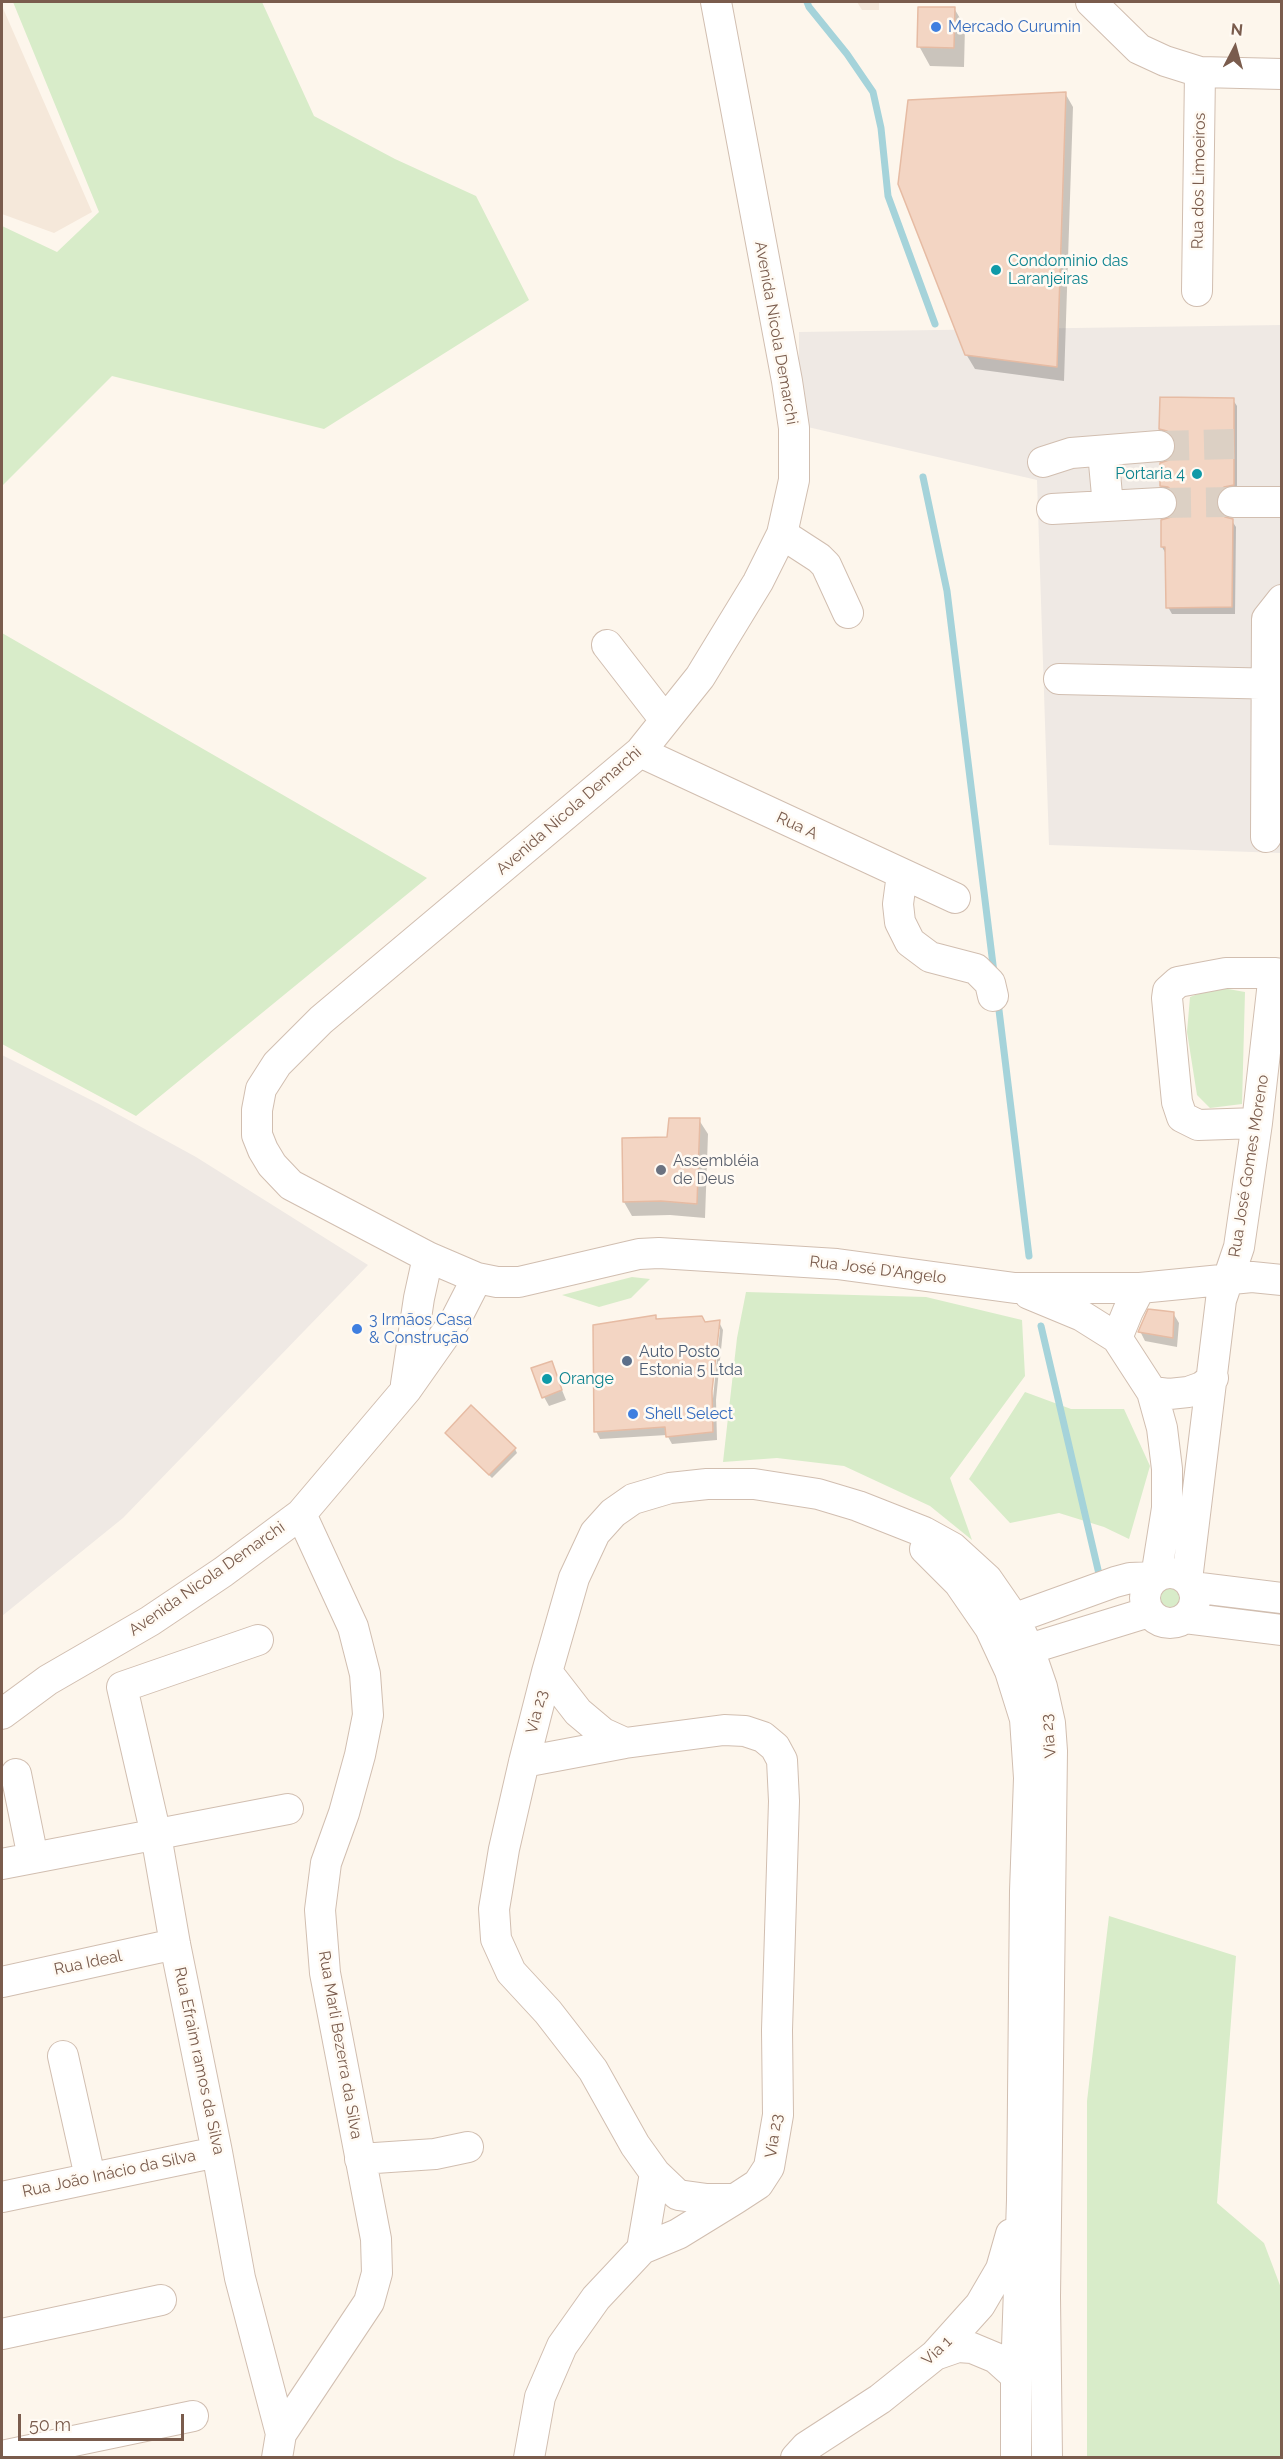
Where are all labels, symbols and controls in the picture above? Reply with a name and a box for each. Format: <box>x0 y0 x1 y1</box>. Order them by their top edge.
place label: Mercado Curumin <box>948 17 1081 37</box>
north arrow <box>1205 18 1265 78</box>
marker: Mercado Curumin <box>929 20 943 34</box>
text: N <box>1230 20 1244 40</box>
street label: Rua dos Limoeiros <box>1188 113 1210 249</box>
street label: Avenida Nicola Demarchi <box>750 240 802 426</box>
place label: Condominio das Laranjeiras <box>1008 251 1128 289</box>
marker: Condominio das Laranjeiras <box>989 263 1003 277</box>
place label: Portaria 4 <box>1115 464 1185 484</box>
marker: Portaria 4 <box>1190 467 1204 481</box>
street label: Avenida Nicola Demarchi <box>493 743 645 879</box>
street label: Rua A <box>773 808 821 844</box>
street label: Rua José Gomes Moreno <box>1225 1073 1273 1259</box>
place label: Assembléia de Deus <box>673 1151 759 1189</box>
marker: Assembléia de Deus <box>654 1163 668 1177</box>
street label: Rua José D'Angelo <box>808 1252 948 1288</box>
place label: 3 Irmãos Casa & Construção <box>369 1310 472 1348</box>
marker: 3 Irmãos Casa & Construção <box>350 1322 364 1336</box>
place label: Auto Posto Estonia 5 Ltda <box>639 1342 743 1380</box>
marker: Auto Posto Estonia 5 Ltda <box>620 1354 634 1368</box>
place label: Orange <box>559 1369 614 1389</box>
marker: Orange <box>540 1372 554 1386</box>
place label: Shell Select <box>645 1404 733 1424</box>
marker: Shell Select <box>626 1407 640 1421</box>
street label: Avenida Nicola Demarchi <box>125 1518 289 1640</box>
street label: Via 23 <box>522 1688 552 1736</box>
street label: Via 23 <box>1037 1713 1061 1759</box>
street label: Rua Ideal <box>52 1946 124 1980</box>
street label: Rua Marli Bezerra da Silva <box>314 1949 366 2141</box>
street label: Rua Efraim ramos da Silva <box>170 1965 228 2157</box>
street label: Via 23 <box>761 2113 787 2159</box>
street label: Rua João Inácio da Silva <box>20 2146 198 2202</box>
street label: Via 1 <box>918 2332 956 2370</box>
scale bar <box>21 2402 188 2440</box>
text: 50 m <box>29 2414 71 2435</box>

